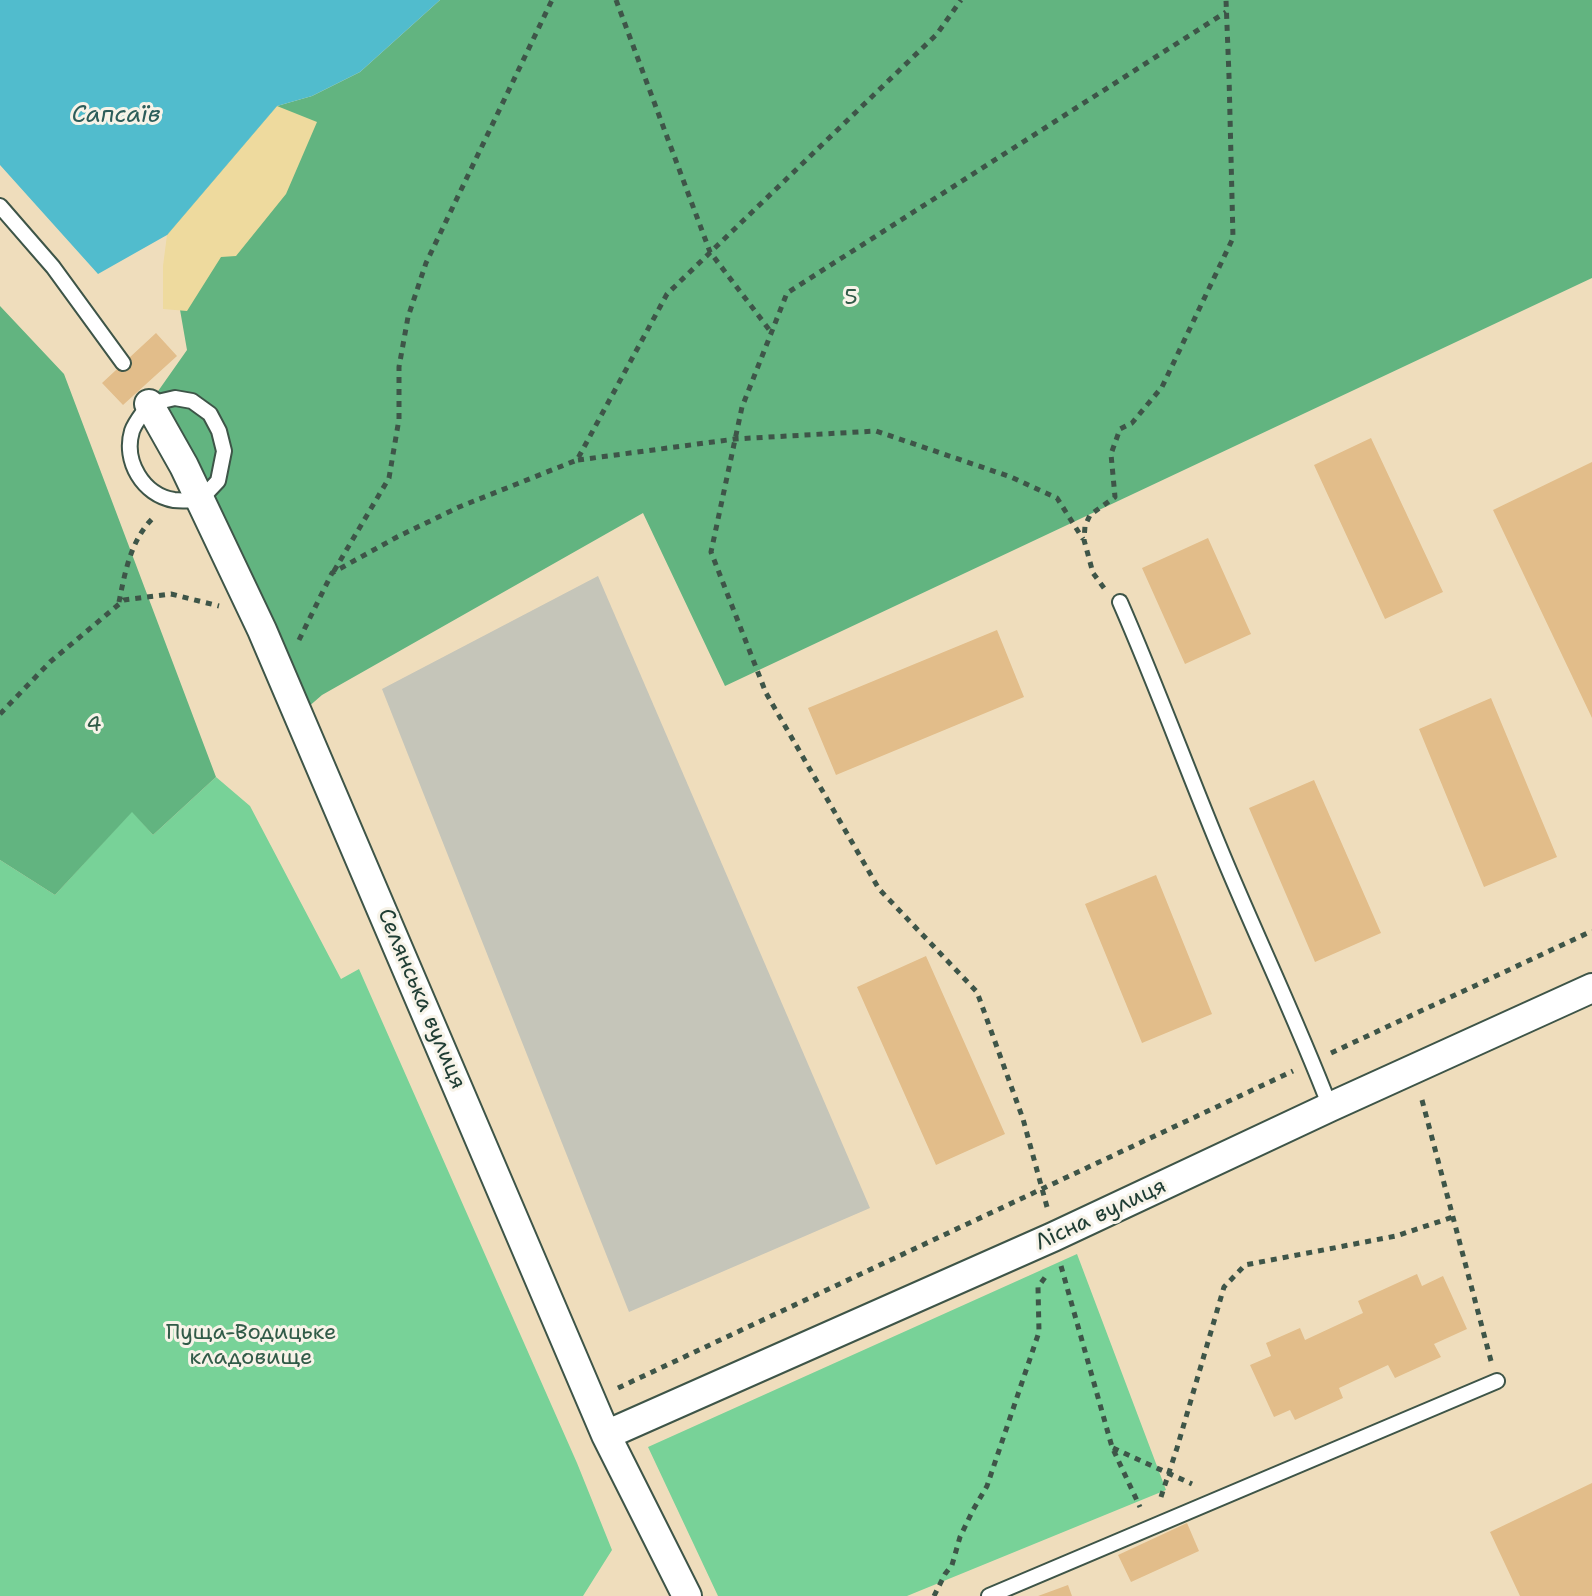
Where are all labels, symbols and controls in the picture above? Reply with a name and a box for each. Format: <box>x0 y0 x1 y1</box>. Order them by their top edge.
water label: Сапсаїв <box>71 102 161 130</box>
park label: 5 <box>844 285 858 311</box>
park label: 4 <box>86 712 102 738</box>
street label: Селянська вулиця <box>371 905 471 1093</box>
street label: Лісна вулиця <box>1031 1173 1171 1257</box>
park label: Пуща-Водицьке кладовище <box>166 1320 336 1372</box>

